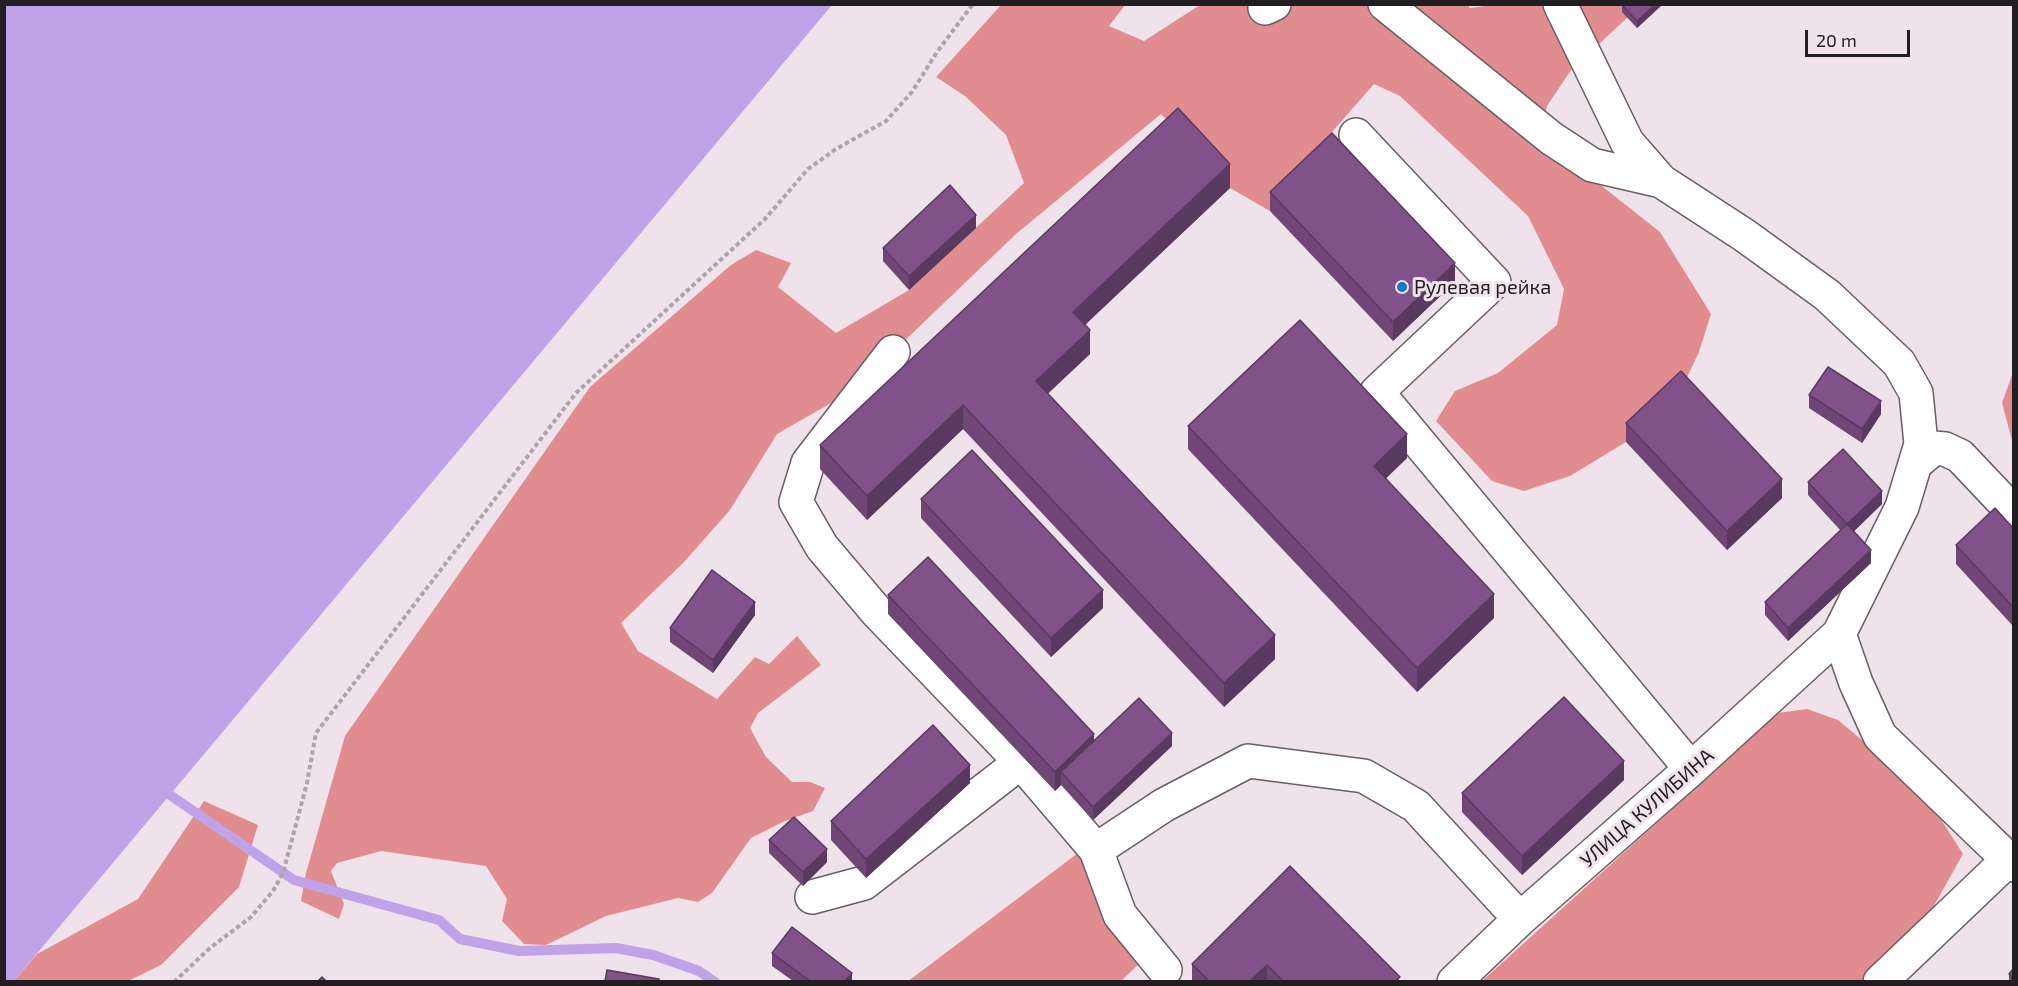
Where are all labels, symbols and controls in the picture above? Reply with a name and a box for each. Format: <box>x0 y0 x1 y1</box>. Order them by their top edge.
scale bar <box>1808 18 1913 56</box>
text: 20 m <box>1816 29 1857 51</box>
place label: Рулевая рейка <box>1414 275 1551 299</box>
marker: Рулевая рейка <box>1395 280 1409 294</box>
street label: УЛИЦА КУЛИБИНА <box>1575 744 1719 872</box>

